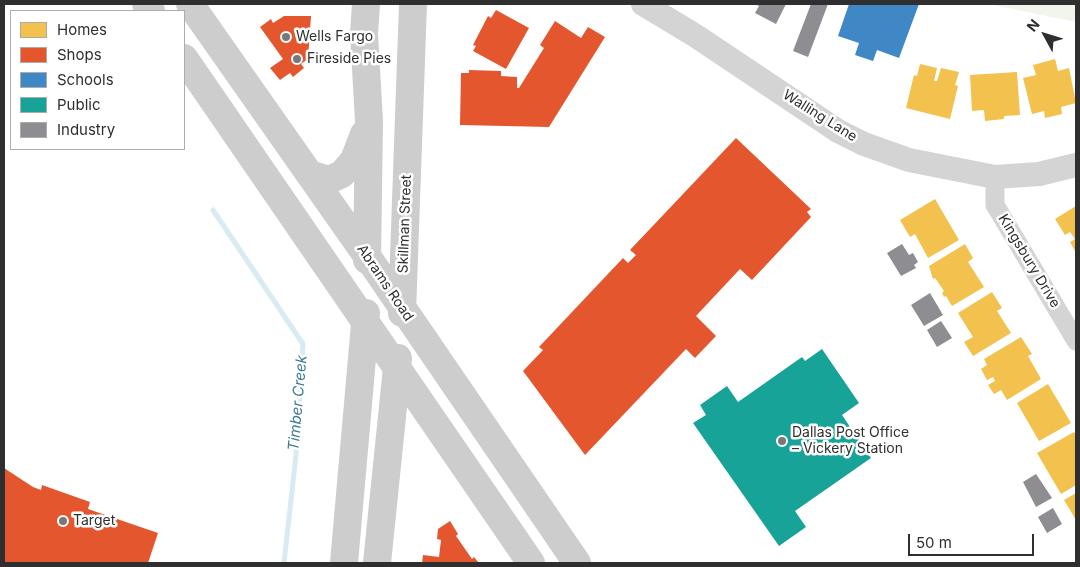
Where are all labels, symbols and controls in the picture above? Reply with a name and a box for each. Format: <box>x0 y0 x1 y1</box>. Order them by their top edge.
legend <box>10 10 185 150</box>
north arrow <box>1020 10 1070 60</box>
text: N <box>1023 16 1043 35</box>
text: Homes <box>57 20 107 39</box>
place label: Wells Fargo <box>296 29 373 45</box>
marker: Wells Fargo <box>280 31 292 43</box>
text: Shops <box>57 45 102 64</box>
place label: Fireside Pies <box>307 51 391 67</box>
marker: Fireside Pies <box>291 53 303 65</box>
text: Schools <box>57 70 114 89</box>
street label: Walling Lane <box>780 87 860 145</box>
text: Public <box>57 95 100 114</box>
text: Industry <box>57 120 115 139</box>
street label: Skillman Street <box>395 174 415 274</box>
street label: Kingsbury Drive <box>994 211 1064 311</box>
street label: Abrams Road <box>353 242 417 324</box>
water label: Timber Creek <box>285 354 311 452</box>
place label: Dallas Post Office – Vickery Station <box>792 425 909 458</box>
marker: Dallas Post Office – Vickery Station <box>776 435 788 447</box>
place label: Target <box>73 513 115 529</box>
marker: Target <box>57 515 69 527</box>
scale bar <box>910 524 1036 556</box>
text: 50 m <box>916 533 952 552</box>

